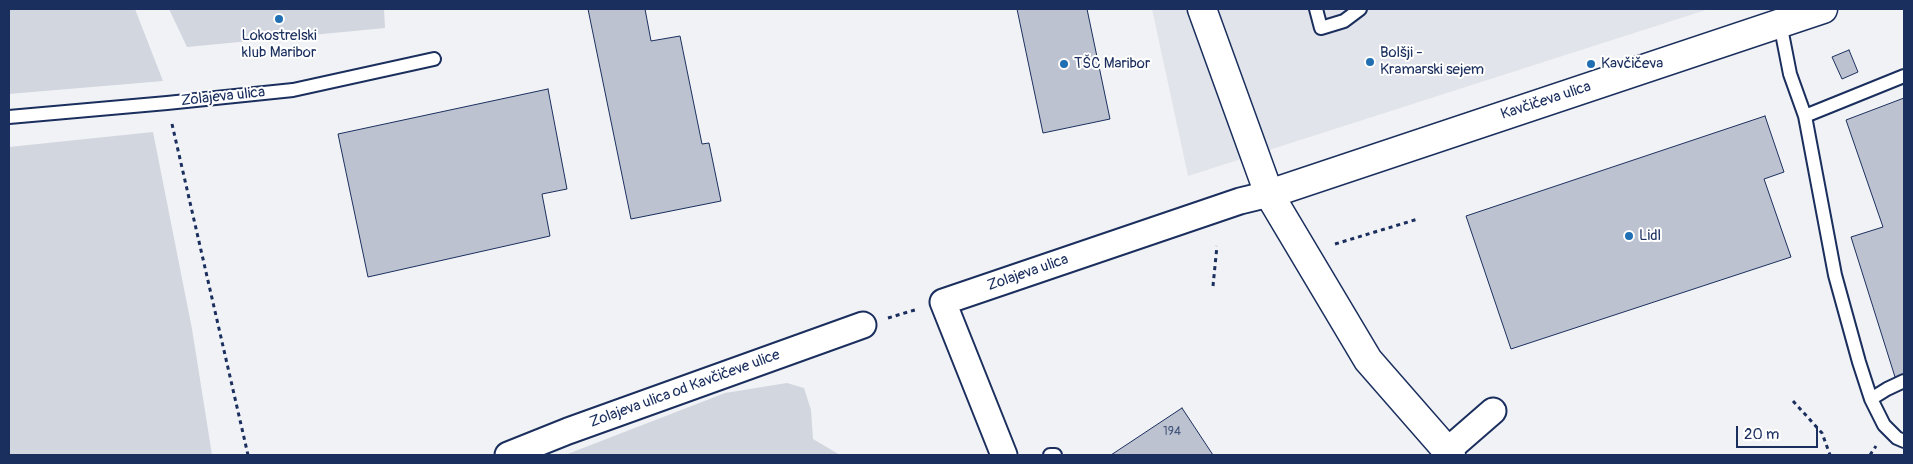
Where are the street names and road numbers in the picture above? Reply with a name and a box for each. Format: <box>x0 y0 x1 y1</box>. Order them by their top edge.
street label: Kavčičeva ulica <box>1499 78 1593 124</box>
street label: Zolajeva ulica <box>180 84 266 110</box>
street label: Zolajeva ulica <box>985 251 1071 295</box>
street label: Zolajeva ulica od Kavčičeve ulice <box>588 346 782 432</box>

